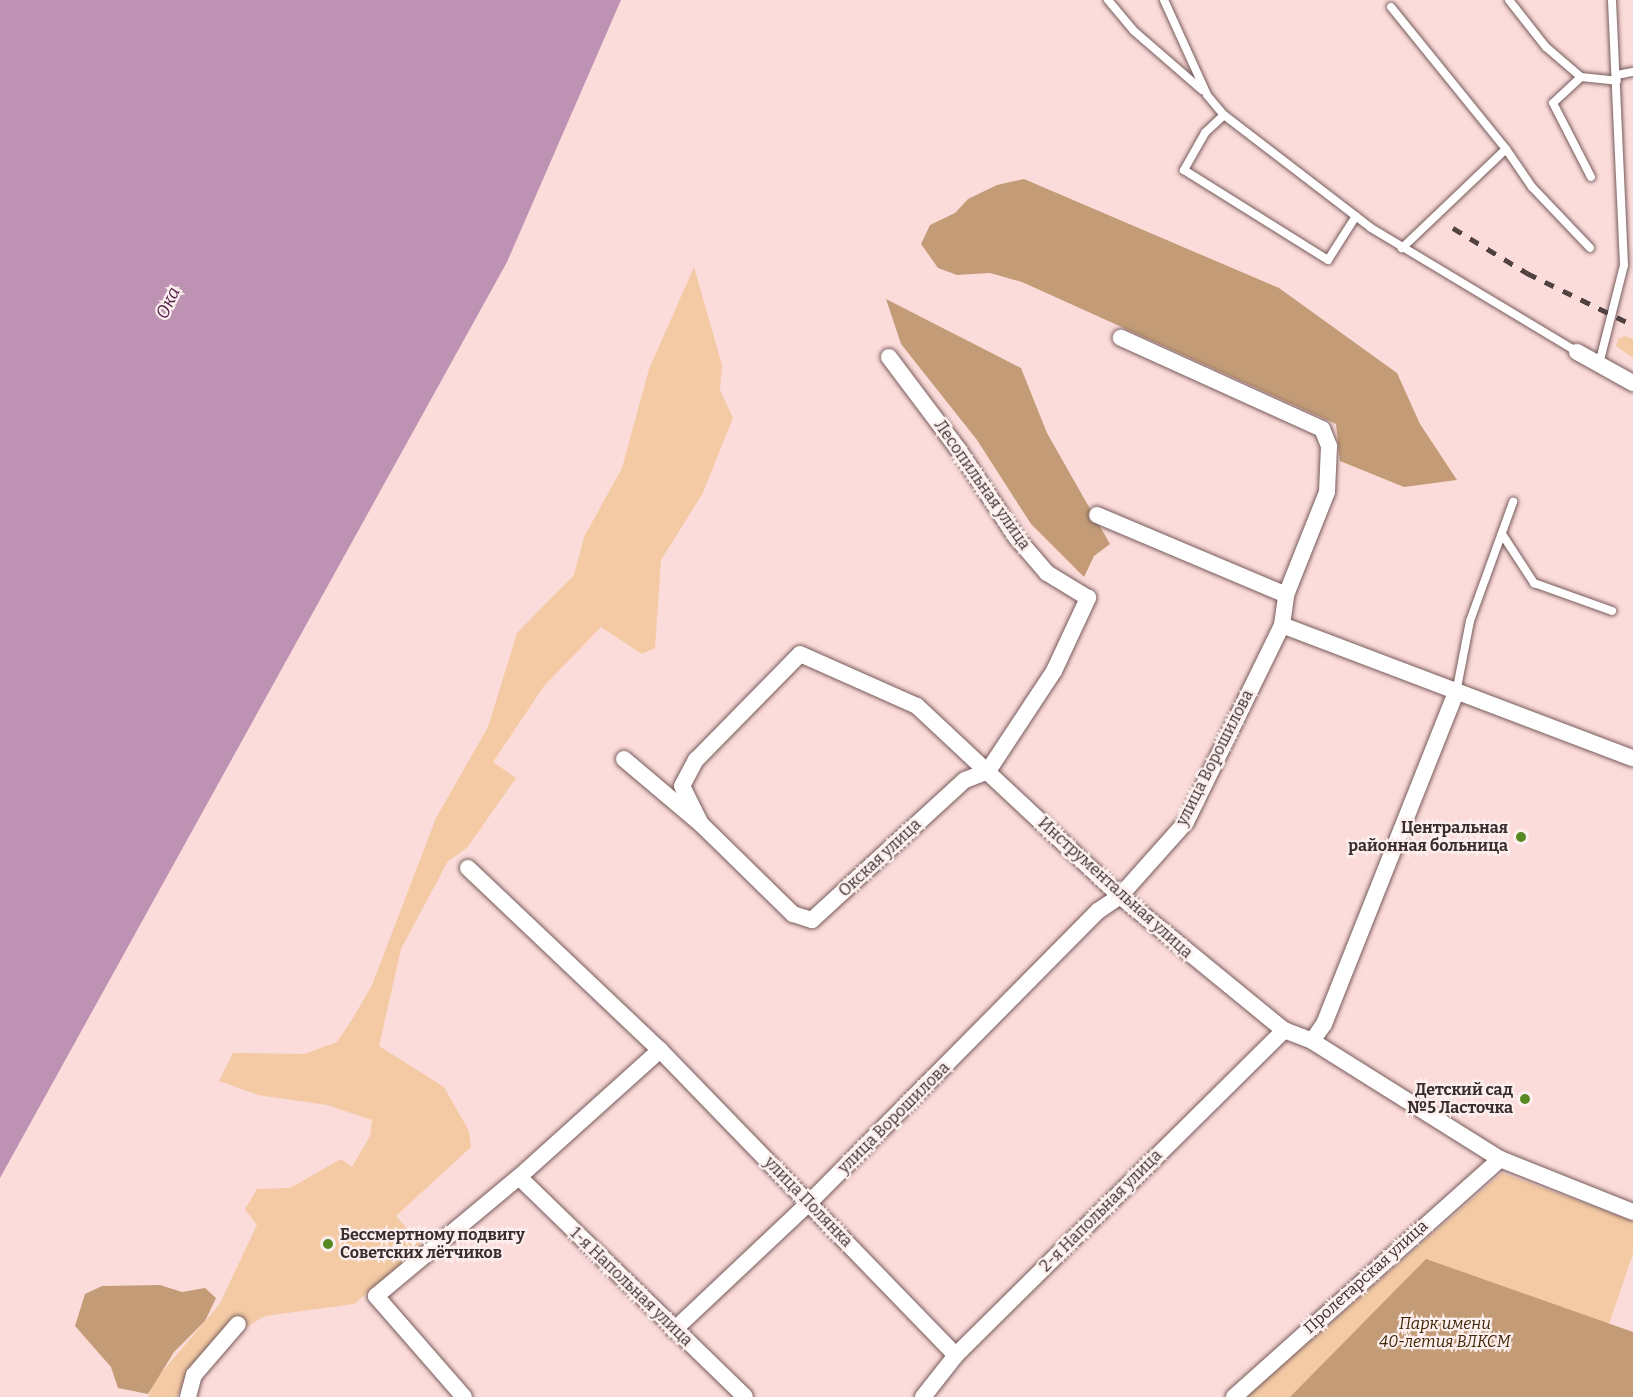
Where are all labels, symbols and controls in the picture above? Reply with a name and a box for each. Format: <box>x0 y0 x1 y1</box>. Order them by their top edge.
water label: Ока <box>151 283 185 323</box>
street label: Лесопильная улица <box>930 416 1034 554</box>
street label: улица Ворошилова <box>1172 687 1258 829</box>
street label: Инструментальная улица <box>1034 814 1196 962</box>
street label: Окская улица <box>835 815 925 901</box>
place label: Центральная районная больница <box>1348 818 1508 856</box>
marker: Центральная районная больница <box>1512 828 1530 846</box>
street label: улица Ворошилова <box>834 1058 954 1178</box>
place label: Детский сад №5 Ласточка <box>1407 1080 1513 1118</box>
marker: Детский сад №5 Ласточка <box>1518 1092 1532 1106</box>
street label: 2-я Напольная улица <box>1036 1146 1166 1276</box>
street label: улица Полянка <box>760 1153 856 1251</box>
street label: Пролетарская улица <box>1300 1216 1432 1338</box>
street label: 1-я Напольная улица <box>566 1224 696 1350</box>
place label: Бессмертному подвигу Советских лётчиков <box>340 1225 525 1263</box>
marker: Бессмертному подвигу Советских лётчиков <box>321 1237 335 1251</box>
park label: Парк имени 40-летия ВЛКСМ <box>1379 1314 1511 1352</box>

